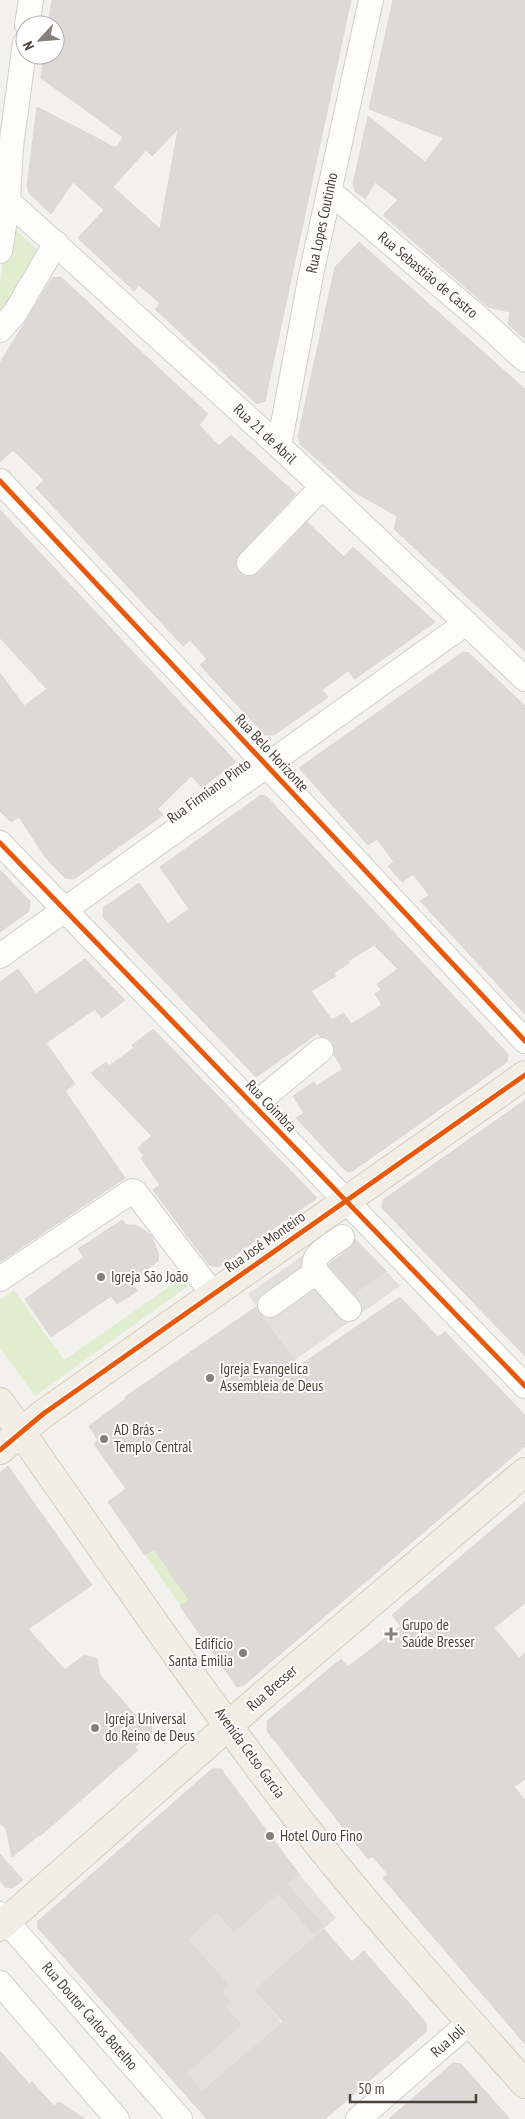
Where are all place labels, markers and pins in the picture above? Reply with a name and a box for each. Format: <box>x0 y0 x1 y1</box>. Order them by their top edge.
place label: Igreja São João <box>111 1267 188 1286</box>
marker: Igreja São João <box>95 1271 107 1283</box>
place label: Igreja Evangelica Assembleia de Deus <box>220 1359 323 1395</box>
marker: Igreja Evangelica Assembleia de Deus <box>204 1372 216 1384</box>
place label: AD Brás - Templo Central <box>114 1420 192 1456</box>
marker: AD Brás - Templo Central <box>98 1433 110 1445</box>
place label: Grupo de Saúde Bresser <box>402 1615 476 1651</box>
marker: Grupo de Saúde Bresser <box>384 1627 398 1641</box>
place label: Edifício Santa Emilia <box>168 1634 233 1670</box>
marker: Edifício Santa Emilia <box>237 1647 249 1659</box>
place label: Igreja Universal do Reino de Deus <box>105 1709 195 1745</box>
marker: Igreja Universal do Reino de Deus <box>89 1722 101 1734</box>
place label: Hotel Ouro Fino <box>280 1826 362 1845</box>
marker: Hotel Ouro Fino <box>264 1830 276 1842</box>

